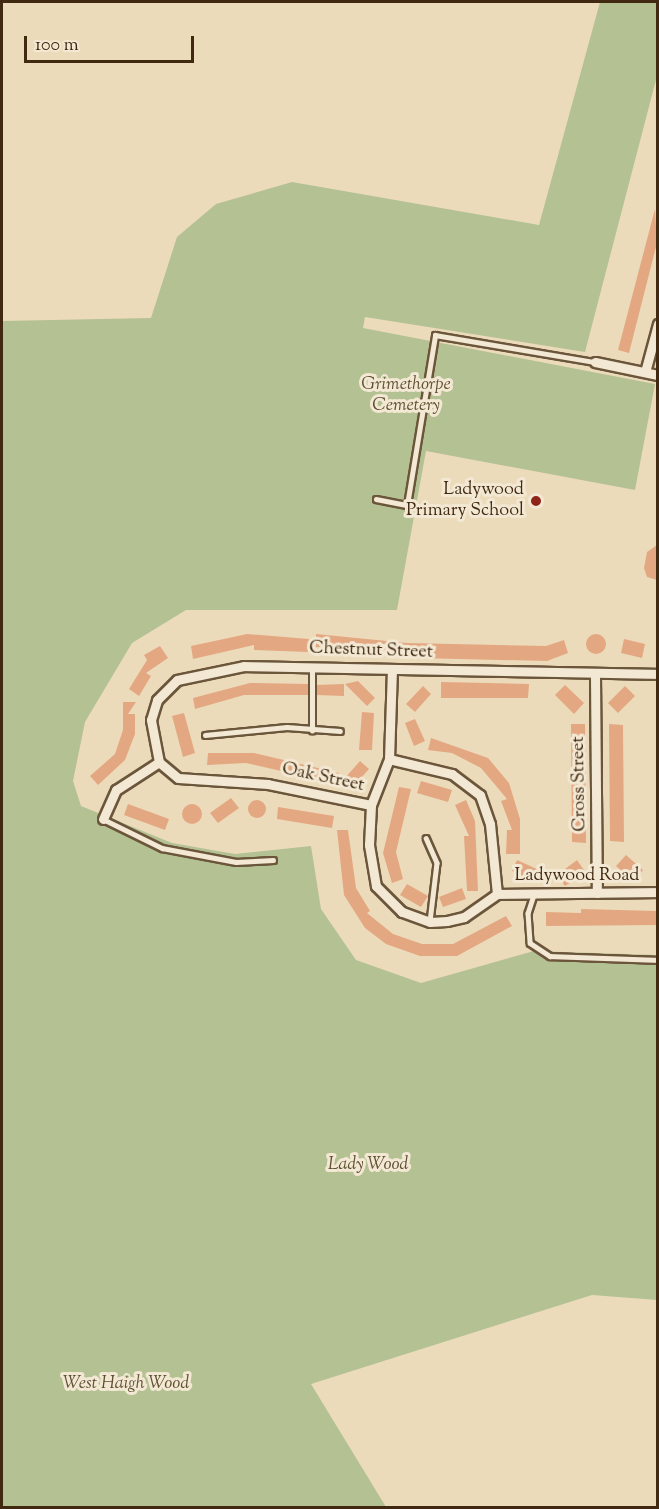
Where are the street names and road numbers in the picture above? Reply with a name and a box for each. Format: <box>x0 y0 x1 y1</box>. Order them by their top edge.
street label: Chestnut Street <box>309 638 433 664</box>
street label: Cross Street <box>568 736 592 832</box>
street label: Oak Street <box>280 759 366 797</box>
street label: Ladywood Road <box>515 865 639 887</box>

